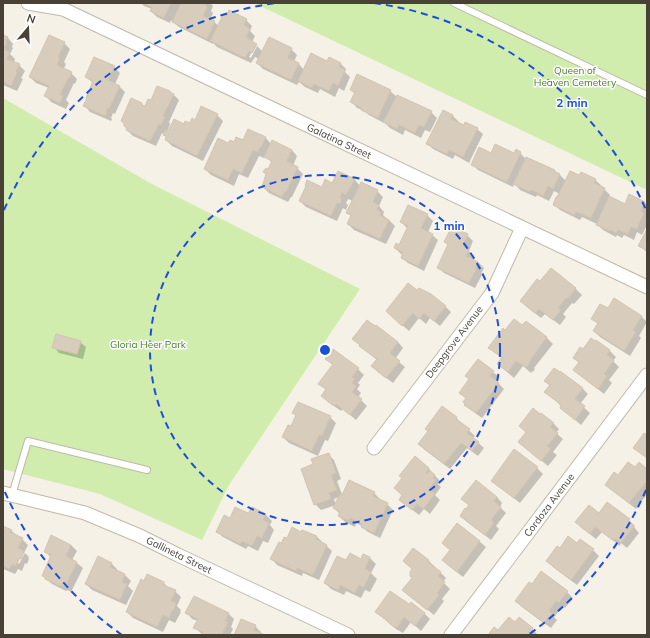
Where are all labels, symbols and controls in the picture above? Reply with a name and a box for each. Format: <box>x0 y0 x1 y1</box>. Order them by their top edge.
north arrow <box>8 8 48 48</box>
text: N <box>25 11 37 27</box>
park label: Queen of Heaven Cemetery <box>534 64 617 89</box>
text: 2 min <box>556 95 588 110</box>
street label: Galatina Street <box>305 120 374 162</box>
text: 1 min <box>433 218 465 233</box>
street label: Deepgrove Avenue <box>422 303 486 381</box>
park label: Gloria Heer Park <box>110 338 187 351</box>
centre of rings <box>318 343 332 357</box>
street label: Cordoza Avenue <box>521 471 577 539</box>
street label: Gallineta Street <box>144 533 214 577</box>

